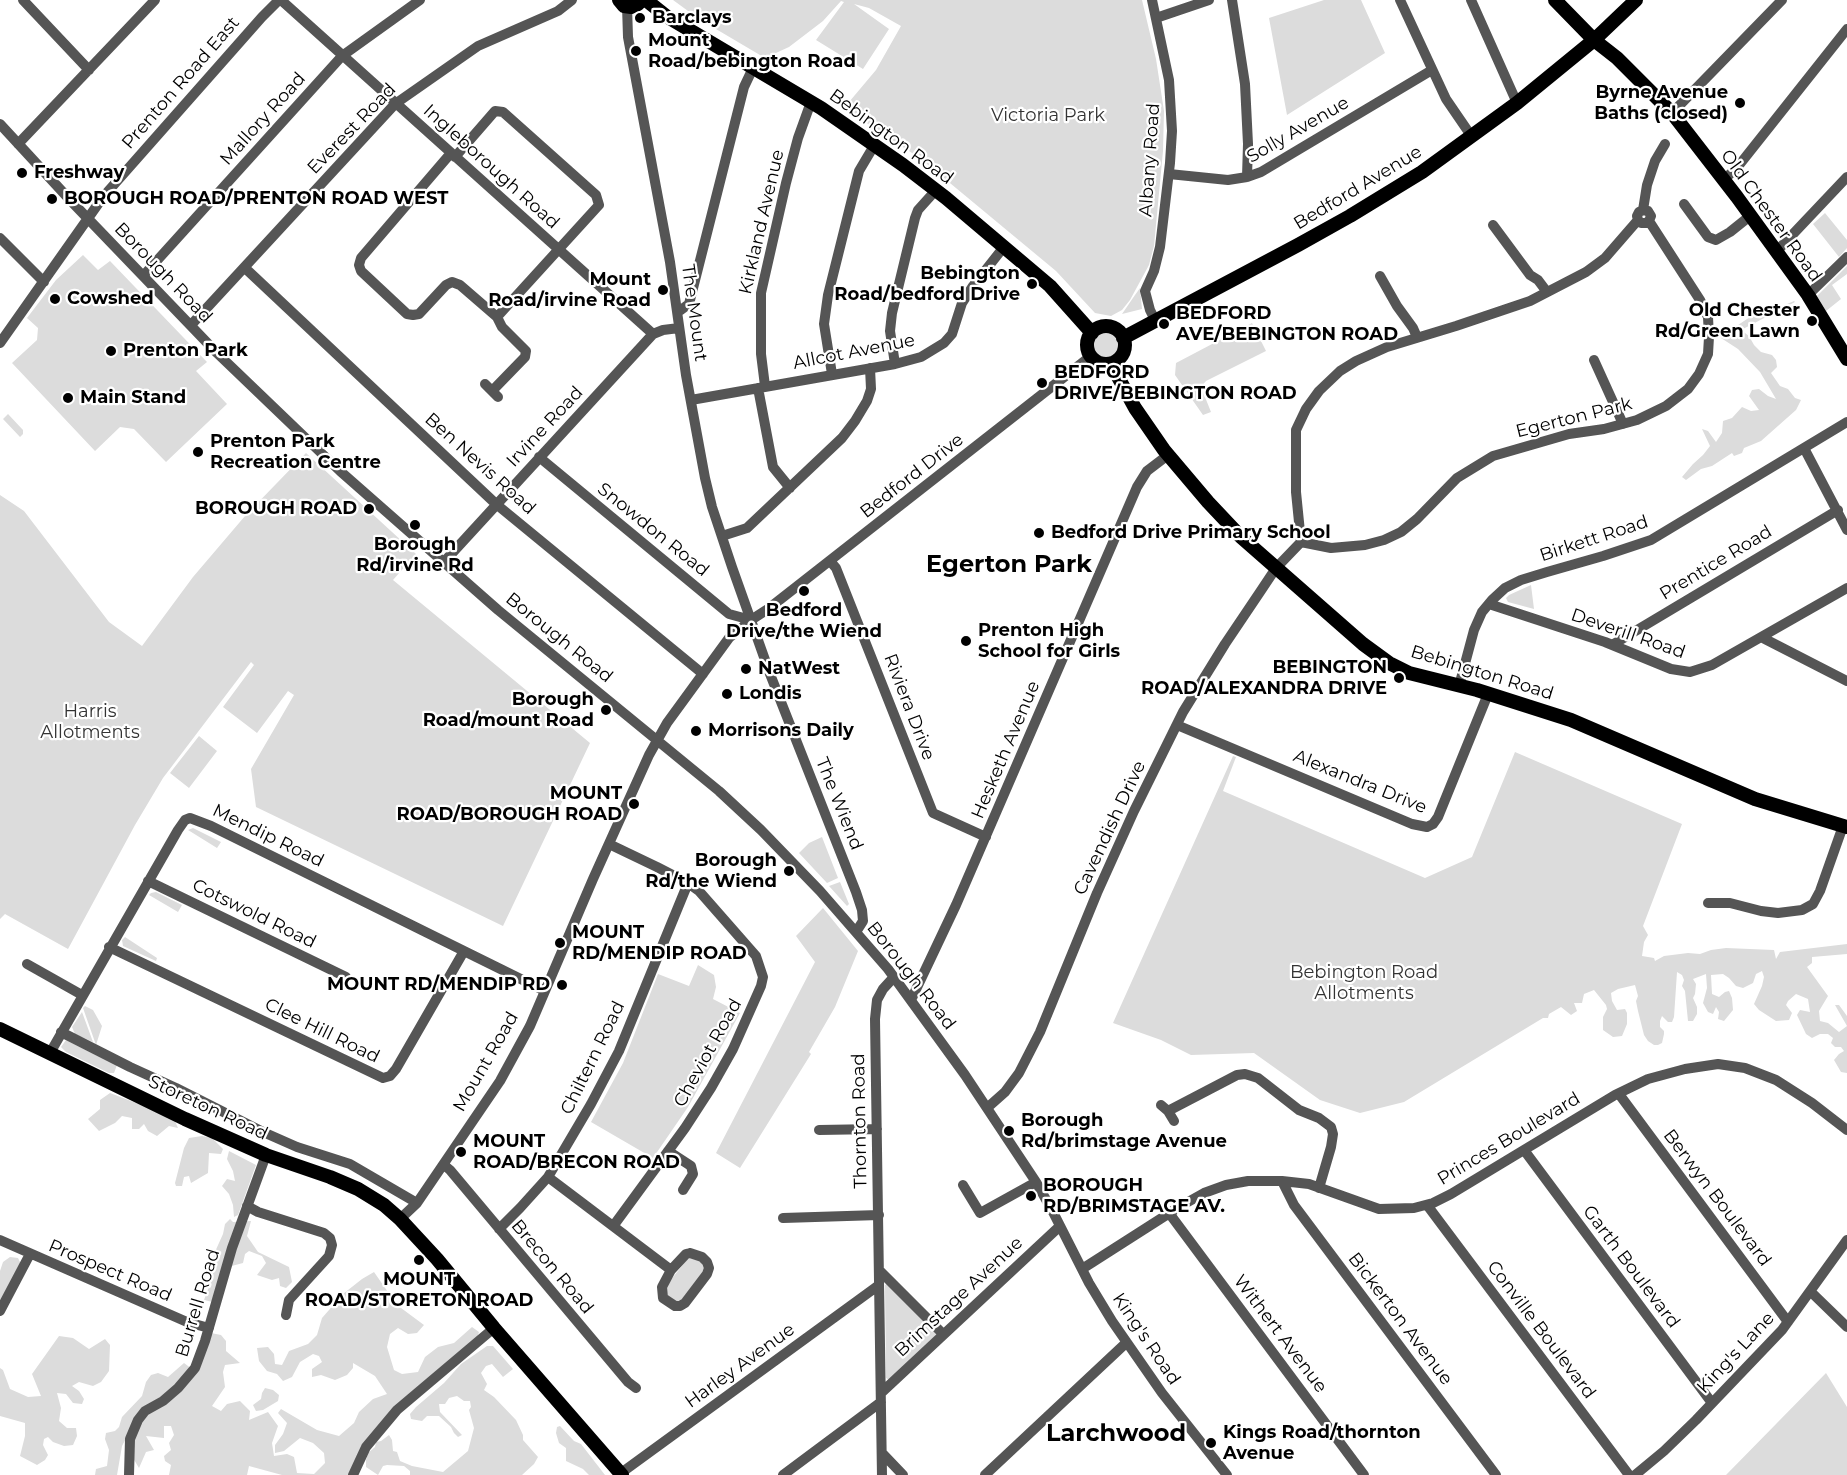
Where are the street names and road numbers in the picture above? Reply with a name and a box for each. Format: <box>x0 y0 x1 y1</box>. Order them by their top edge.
street label: Prenton Road East <box>118 12 244 154</box>
street label: Mallory Road <box>216 68 310 170</box>
street label: Everest Road <box>303 79 401 179</box>
street label: Bebington Road <box>825 85 957 189</box>
street label: Solly Avenue <box>1243 92 1353 168</box>
street label: Ingleborough Road <box>418 100 564 234</box>
street label: Albany Road <box>1135 102 1165 218</box>
street label: Bedford Avenue <box>1290 141 1426 235</box>
street label: Old Chester Road <box>1716 146 1826 286</box>
street label: Kirkland Avenue <box>735 147 789 297</box>
street label: Borough Road <box>110 218 216 328</box>
street label: The Mount <box>676 263 712 363</box>
street label: Allcot Avenue <box>791 330 917 374</box>
street label: Irvine Road <box>502 382 588 472</box>
street label: Egerton Park <box>1514 393 1634 443</box>
street label: Ben Nevis Road <box>420 409 540 519</box>
street label: Bedford Drive <box>856 429 968 523</box>
street label: Snowdon Road <box>593 478 713 582</box>
street label: Birkett Road <box>1537 511 1651 567</box>
street label: Prentice Road <box>1656 521 1776 605</box>
street label: Borough Road <box>501 588 617 688</box>
street label: Deverill Road <box>1568 604 1688 664</box>
street label: Bebington Road <box>1408 641 1556 705</box>
street label: Riviera Drive <box>879 651 939 763</box>
street label: Hesketh Avenue <box>967 678 1045 822</box>
street label: Alexandra Drive <box>1290 745 1430 819</box>
street label: The Wiend <box>811 755 867 853</box>
street label: Cavendish Drive <box>1069 758 1151 898</box>
street label: Mendip Road <box>209 800 327 872</box>
street label: Cotswold Road <box>189 875 319 953</box>
street label: Borough Road <box>862 918 960 1034</box>
street label: Clee Hill Road <box>261 994 383 1068</box>
street label: Cheviot Road <box>669 995 747 1111</box>
street label: Chiltern Road <box>556 998 630 1118</box>
street label: Mount Road <box>449 1008 523 1116</box>
street label: Thornton Road <box>848 1053 872 1189</box>
street label: Storeton Road <box>145 1071 271 1145</box>
street label: Princes Boulevard <box>1434 1088 1584 1190</box>
street label: Berwyn Boulevard <box>1658 1125 1776 1271</box>
street label: Garth Boulevard <box>1578 1201 1684 1333</box>
street label: Brecon Road <box>506 1215 598 1319</box>
street label: Brimstage Avenue <box>891 1232 1027 1362</box>
street label: Prospect Road <box>45 1235 175 1307</box>
street label: Burrell Road <box>171 1246 225 1360</box>
street label: Bickerton Avenue <box>1343 1249 1457 1389</box>
street label: Conville Boulevard <box>1482 1257 1600 1403</box>
street label: Withert Avenue <box>1229 1271 1331 1397</box>
street label: King's Road <box>1107 1289 1185 1389</box>
street label: King's Lane <box>1693 1308 1779 1398</box>
street label: Harley Avenue <box>681 1319 799 1413</box>

